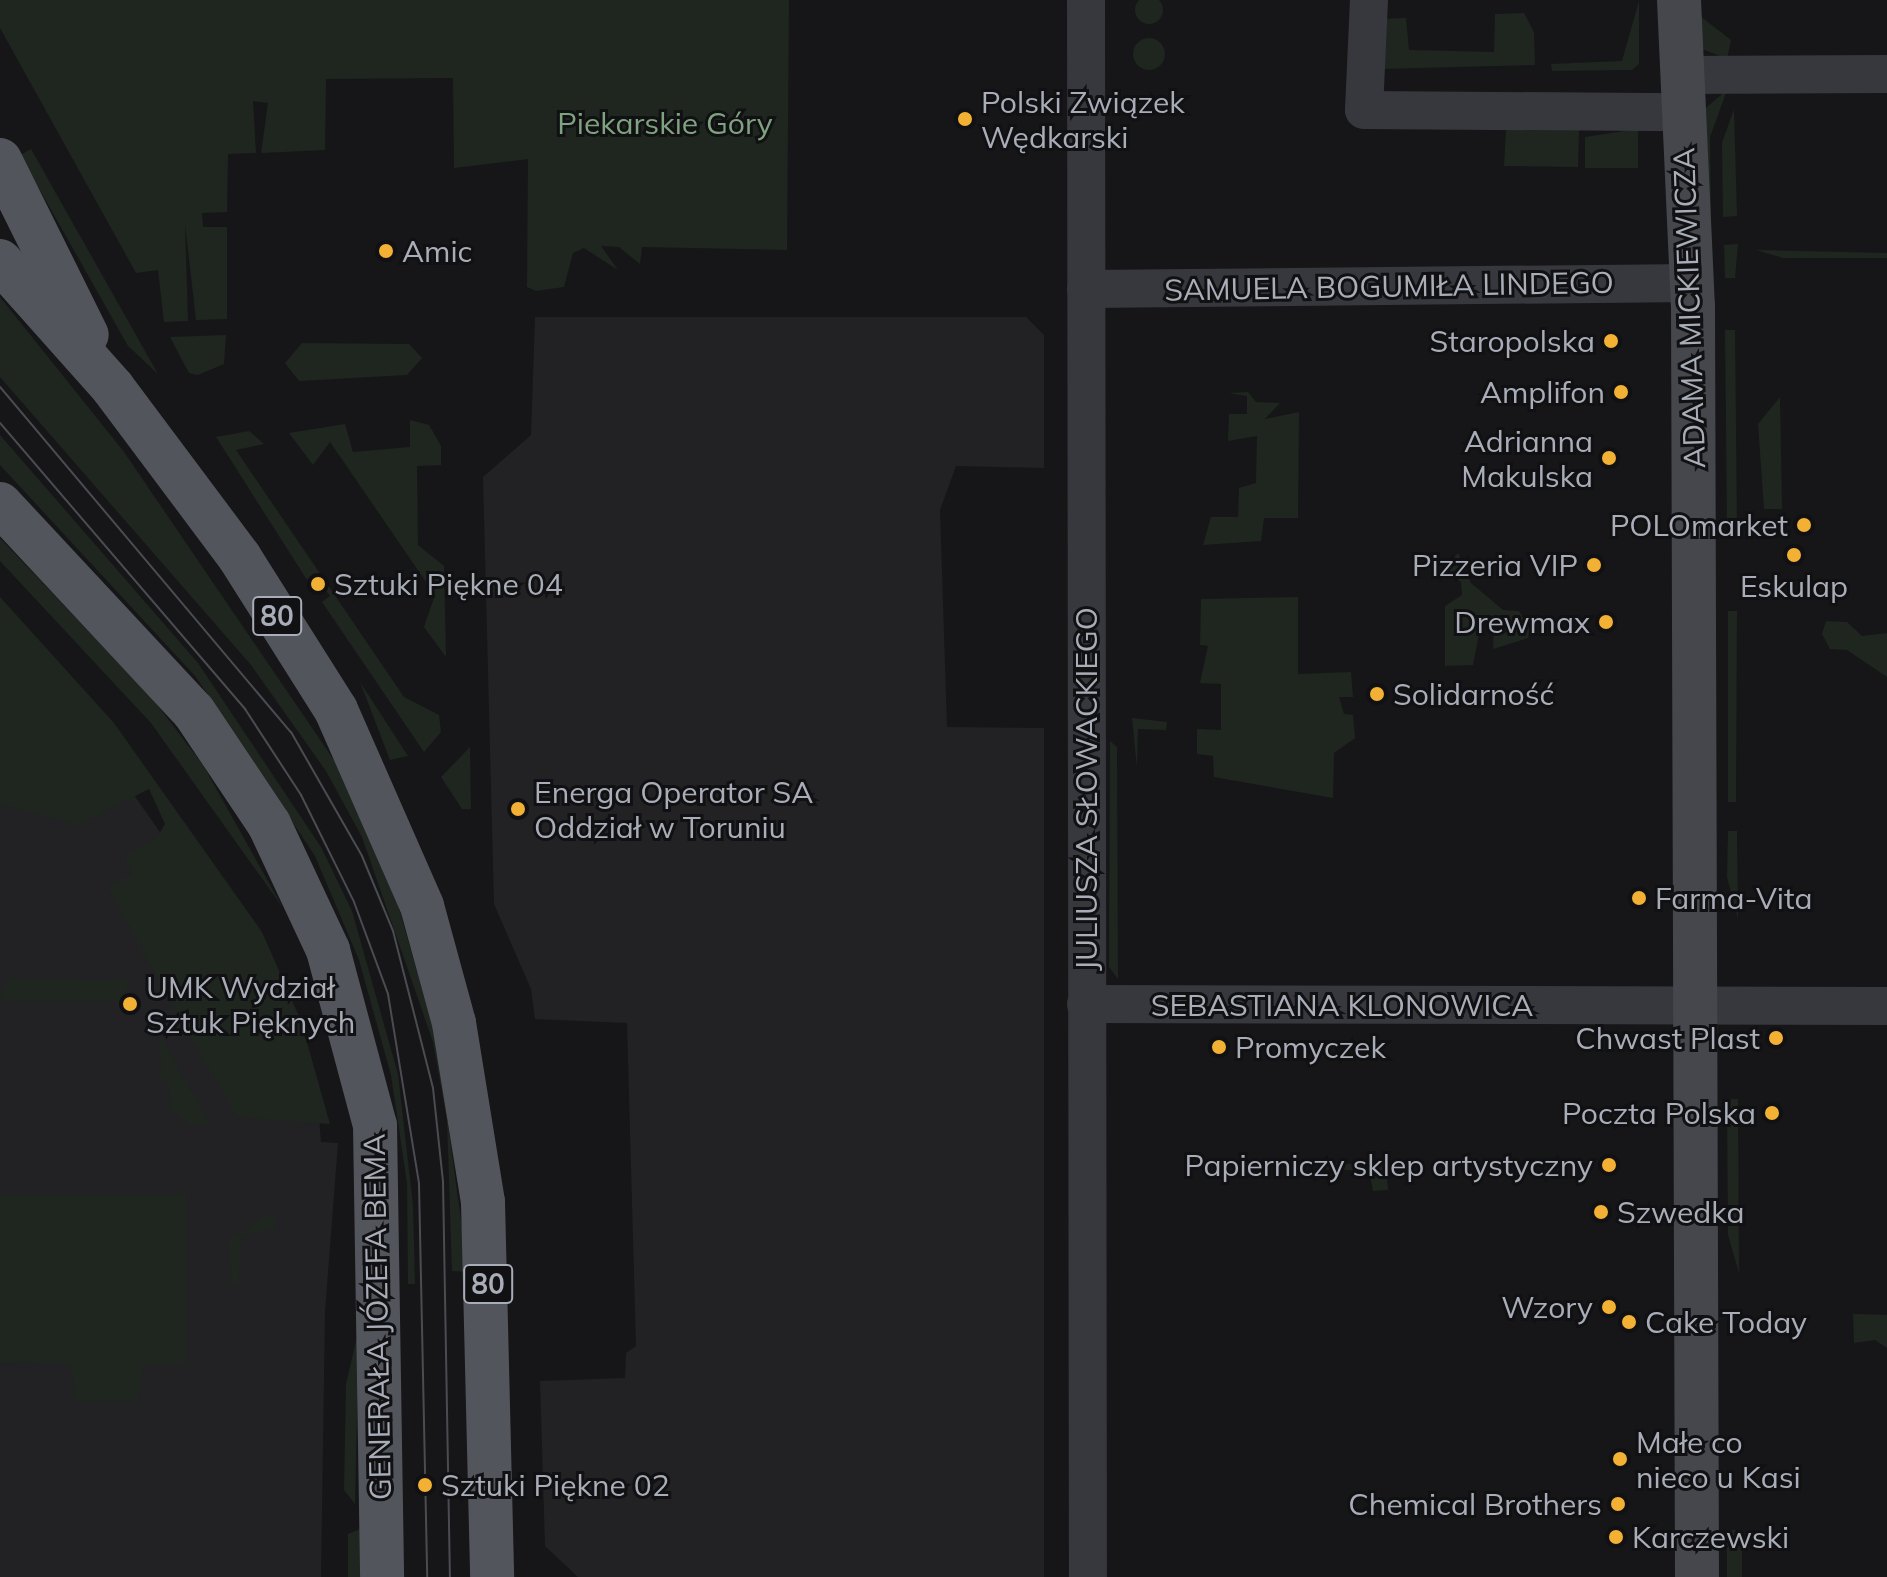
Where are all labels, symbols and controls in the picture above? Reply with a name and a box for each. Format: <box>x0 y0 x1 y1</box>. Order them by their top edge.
place label: Polski Związek Wędkarski <box>981 84 1185 154</box>
park label: Piekarskie Góry <box>557 105 773 141</box>
marker: Polski Związek Wędkarski <box>956 110 974 128</box>
street label: ADAMA MICKIEWICZA <box>1665 147 1713 469</box>
place label: Amic <box>402 233 472 269</box>
marker: Amic <box>377 242 395 260</box>
street label: SAMUELA BOGUMIŁA LINDEGO <box>1164 264 1614 308</box>
place label: Staropolska <box>1430 323 1595 359</box>
marker: Staropolska <box>1602 332 1620 350</box>
place label: Amplifon <box>1480 374 1605 410</box>
marker: Amplifon <box>1612 383 1630 401</box>
place label: Adrianna Makulska <box>1461 423 1593 494</box>
marker: Adrianna Makulska <box>1600 449 1618 467</box>
place label: POLOmarket <box>1610 507 1788 543</box>
marker: POLOmarket <box>1795 516 1813 534</box>
marker: Eskulap <box>1785 546 1803 564</box>
place label: Pizzeria VIP <box>1412 547 1578 583</box>
marker: Pizzeria VIP <box>1585 556 1603 574</box>
place label: Sztuki Piękne 04 <box>334 566 563 602</box>
place label: Eskulap <box>1740 568 1848 604</box>
marker: Sztuki Piękne 04 <box>309 575 327 593</box>
road number: 80 <box>251 592 303 640</box>
place label: Drewmax <box>1454 604 1590 640</box>
street label: JULIUSZA SŁOWACKIEGO <box>1068 607 1104 971</box>
marker: Drewmax <box>1597 613 1615 631</box>
place label: Solidarność <box>1393 676 1554 712</box>
marker: Solidarność <box>1368 685 1386 703</box>
place label: Energa Operator SA Oddział w Toruniu <box>534 774 813 844</box>
marker: Energa Operator SA Oddział w Toruniu <box>509 800 527 818</box>
place label: Farma-Vita <box>1655 880 1812 916</box>
marker: Farma-Vita <box>1630 889 1648 907</box>
place label: UMK Wydział Sztuk Pięknych <box>146 969 355 1040</box>
street label: SEBASTIANA KLONOWICA <box>1151 987 1533 1023</box>
marker: UMK Wydział Sztuk Pięknych <box>121 995 139 1013</box>
place label: Chwast Plast <box>1575 1020 1760 1056</box>
place label: Promyczek <box>1235 1029 1386 1065</box>
marker: Chwast Plast <box>1767 1029 1785 1047</box>
marker: Promyczek <box>1210 1038 1228 1056</box>
place label: Poczta Polska <box>1562 1095 1756 1131</box>
marker: Poczta Polska <box>1763 1104 1781 1122</box>
street label: GENERAŁA JÓZEFA BEMA <box>356 1133 398 1501</box>
place label: Papierniczy sklep artystyczny <box>1185 1147 1593 1183</box>
marker: Papierniczy sklep artystyczny <box>1600 1156 1618 1174</box>
place label: Szwedka <box>1617 1194 1745 1230</box>
marker: Szwedka <box>1592 1203 1610 1221</box>
road number: 80 <box>462 1260 514 1308</box>
place label: Wzory <box>1501 1289 1593 1325</box>
marker: Wzory <box>1600 1298 1618 1316</box>
place label: Cake Today <box>1645 1304 1807 1340</box>
marker: Cake Today <box>1620 1313 1638 1331</box>
place label: Małe co nieco u Kasi <box>1636 1424 1801 1494</box>
marker: Małe co nieco u Kasi <box>1611 1450 1629 1468</box>
place label: Sztuki Piękne 02 <box>441 1467 670 1503</box>
marker: Sztuki Piękne 02 <box>416 1476 434 1494</box>
place label: Chemical Brothers <box>1348 1486 1602 1522</box>
marker: Chemical Brothers <box>1609 1495 1627 1513</box>
place label: Karczewski <box>1632 1519 1789 1555</box>
marker: Karczewski <box>1607 1528 1625 1546</box>

